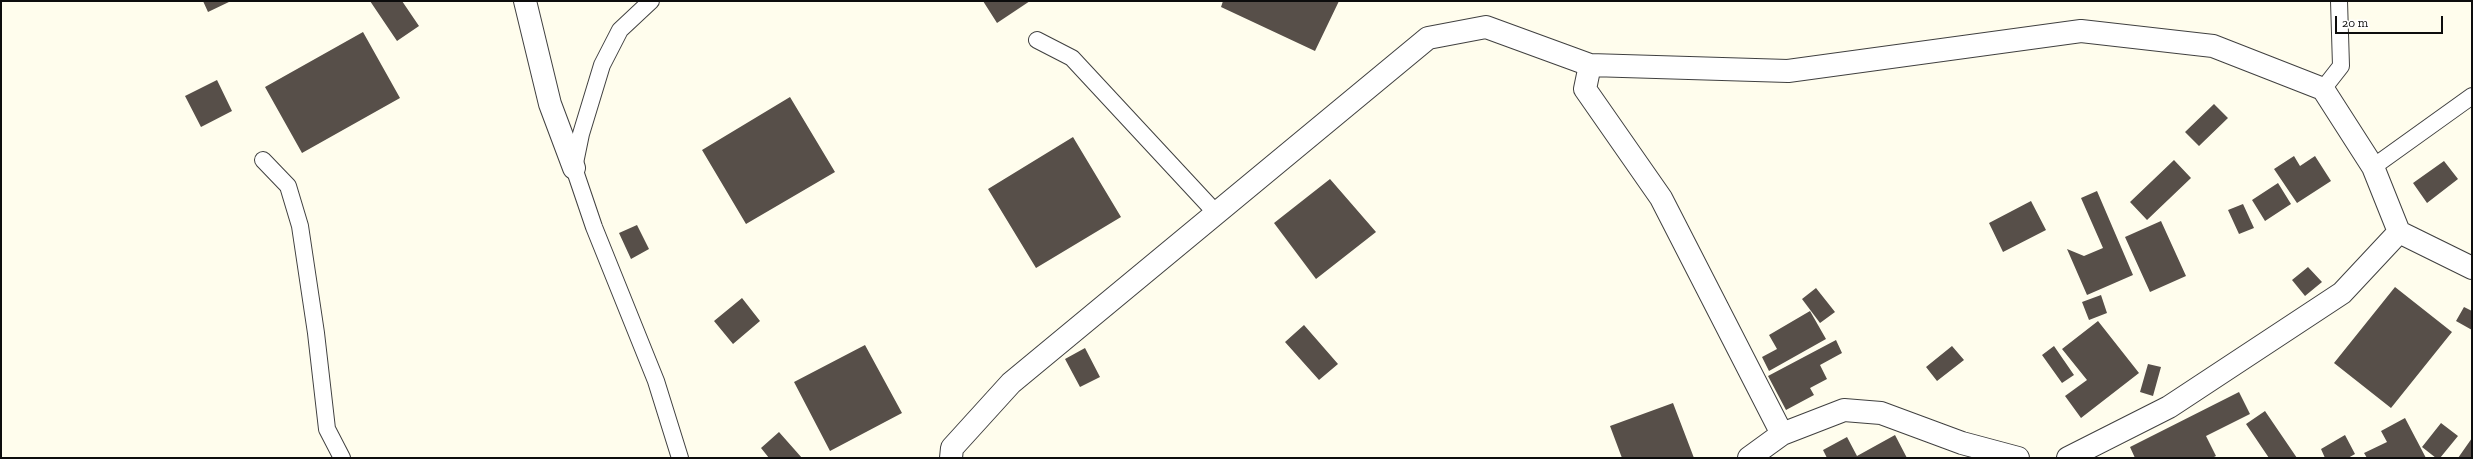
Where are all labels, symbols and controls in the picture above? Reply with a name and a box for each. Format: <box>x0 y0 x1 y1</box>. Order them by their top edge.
scale bar <box>2337 8 2445 34</box>
text: 20 m <box>2342 16 2368 30</box>

